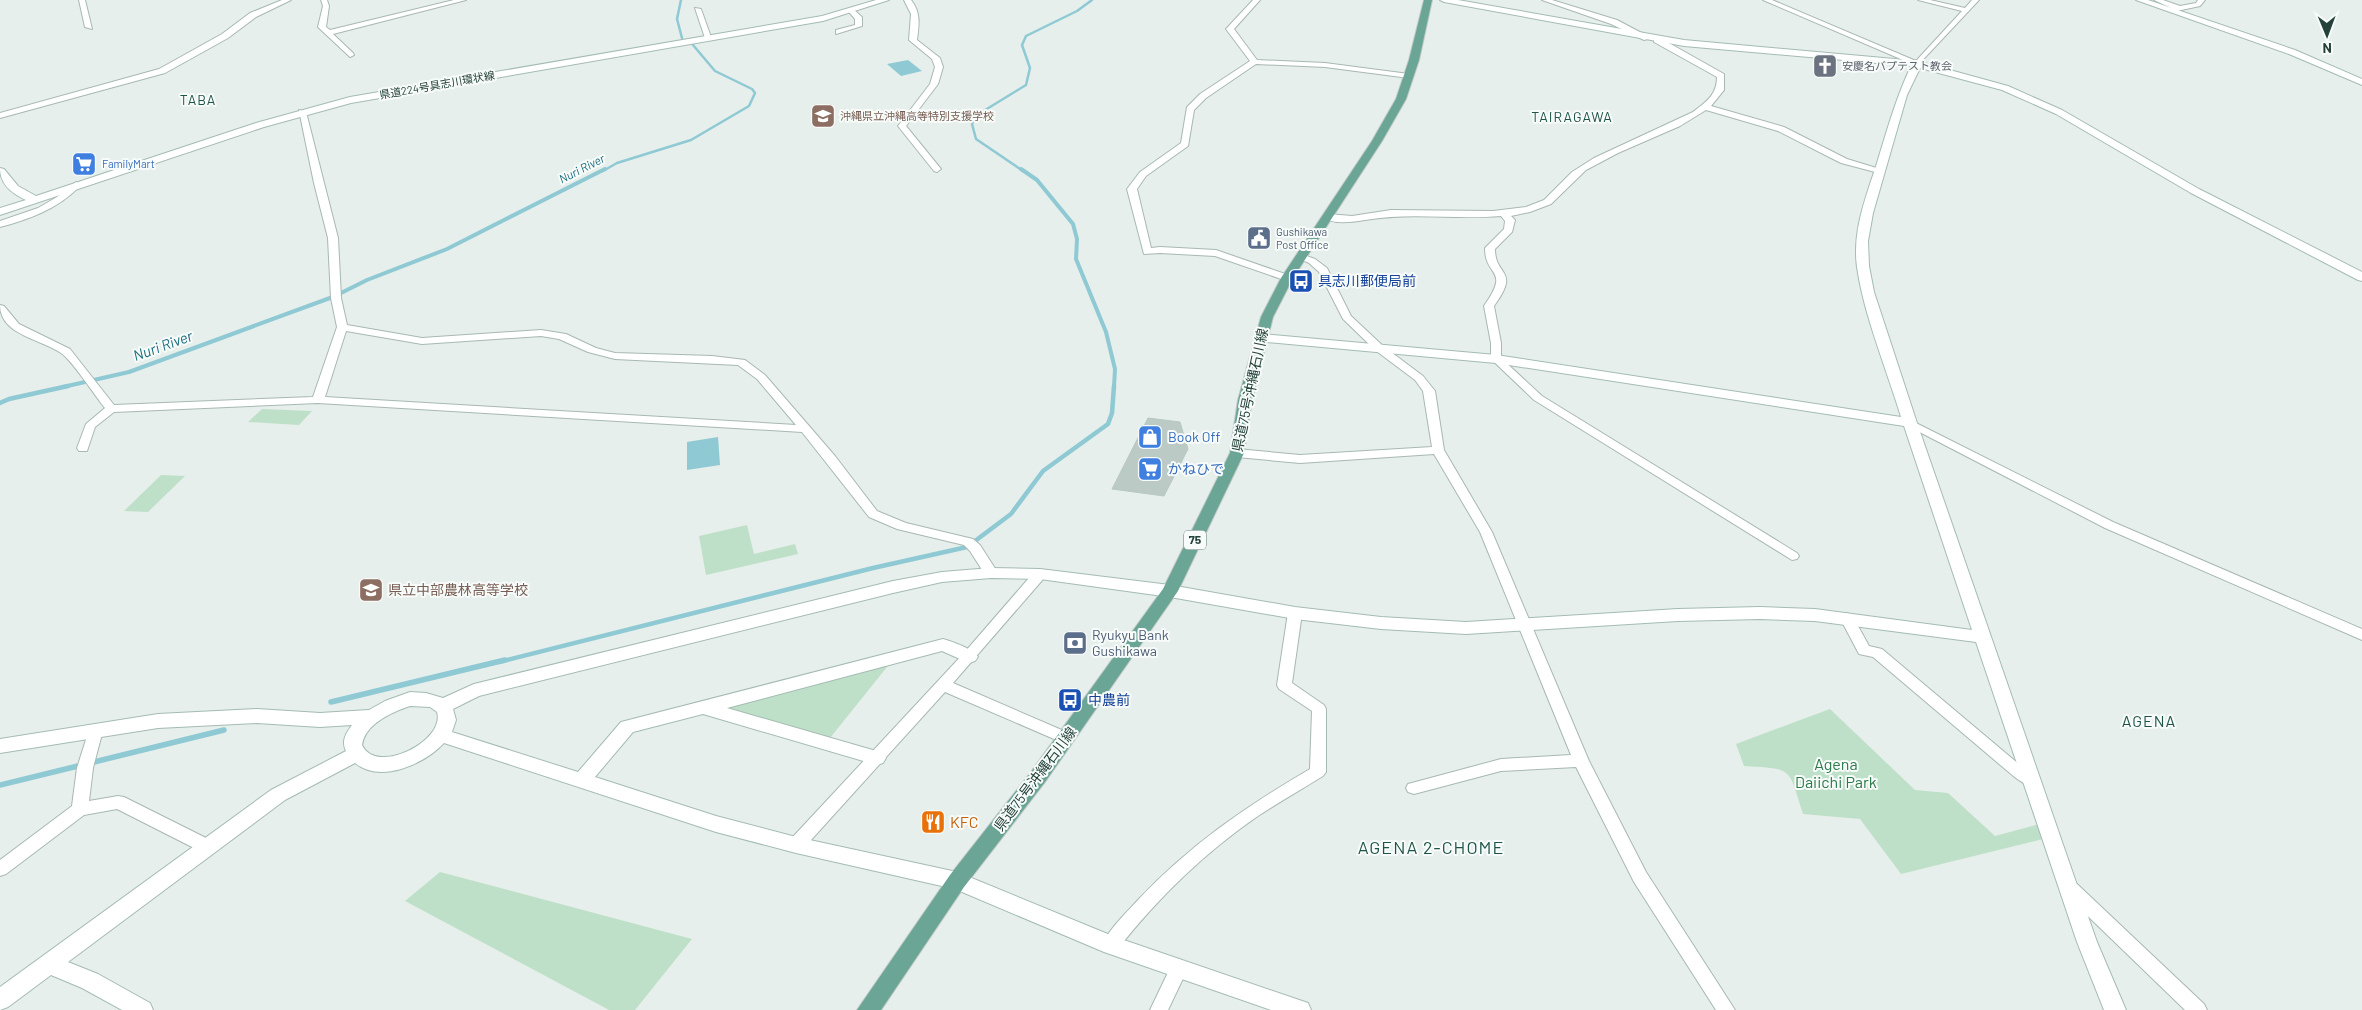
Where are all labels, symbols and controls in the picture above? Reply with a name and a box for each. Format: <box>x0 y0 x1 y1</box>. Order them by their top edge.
north arrow <box>2302 10 2352 60</box>
text: N <box>2322 40 2332 57</box>
church icon: 安慶名バプテスト教会 <box>1812 53 1838 79</box>
place label: 安慶名バプテスト教会 <box>1842 59 1952 72</box>
street label: 県道224号具志川環状線 <box>378 68 496 101</box>
district label: TABA <box>180 91 216 108</box>
school or university icon: 沖縄県立沖縄高等特別支援学校 <box>810 103 836 129</box>
district label: TAIRAGAWA <box>1531 108 1613 125</box>
place label: 沖縄県立沖縄高等特別支援学校 <box>840 109 994 122</box>
water label: Nuri River <box>556 150 607 186</box>
supermarket icon: FamilyMart <box>71 151 97 177</box>
place label: FamilyMart <box>102 157 155 170</box>
public building icon: Gushikawa Post Office <box>1246 225 1272 251</box>
place label: Gushikawa Post Office <box>1276 225 1329 251</box>
bus stop icon: 具志川郵便局前 <box>1288 268 1314 294</box>
place label: 具志川郵便局前 <box>1318 272 1416 289</box>
water label: Nuri River <box>130 326 195 364</box>
street label: 県道75号沖縄石川線 <box>1228 327 1271 453</box>
shop icon: Book Off <box>1137 424 1163 450</box>
place label: Book Off <box>1168 428 1221 445</box>
supermarket icon: かねひで <box>1137 456 1163 482</box>
place label: かねひで <box>1168 460 1224 477</box>
road number: 75 <box>1184 530 1206 550</box>
school or university icon: 県立中部農林高等学校 <box>358 577 384 603</box>
place label: 県立中部農林高等学校 <box>388 581 528 598</box>
place label: Ryukyu Bank Gushikawa <box>1092 626 1169 659</box>
bank icon: Ryukyu Bank Gushikawa <box>1062 630 1088 656</box>
bus stop icon: 中農前 <box>1057 687 1083 713</box>
place label: 中農前 <box>1088 691 1130 708</box>
district label: AGENA <box>2122 711 2176 730</box>
street label: 県道75号沖縄石川線 <box>990 723 1079 834</box>
park label: Agena Daiichi Park <box>1795 754 1877 791</box>
restaurant icon: KFC <box>920 809 946 835</box>
place label: KFC <box>950 812 979 831</box>
district label: AGENA 2-CHOME <box>1358 836 1504 858</box>

